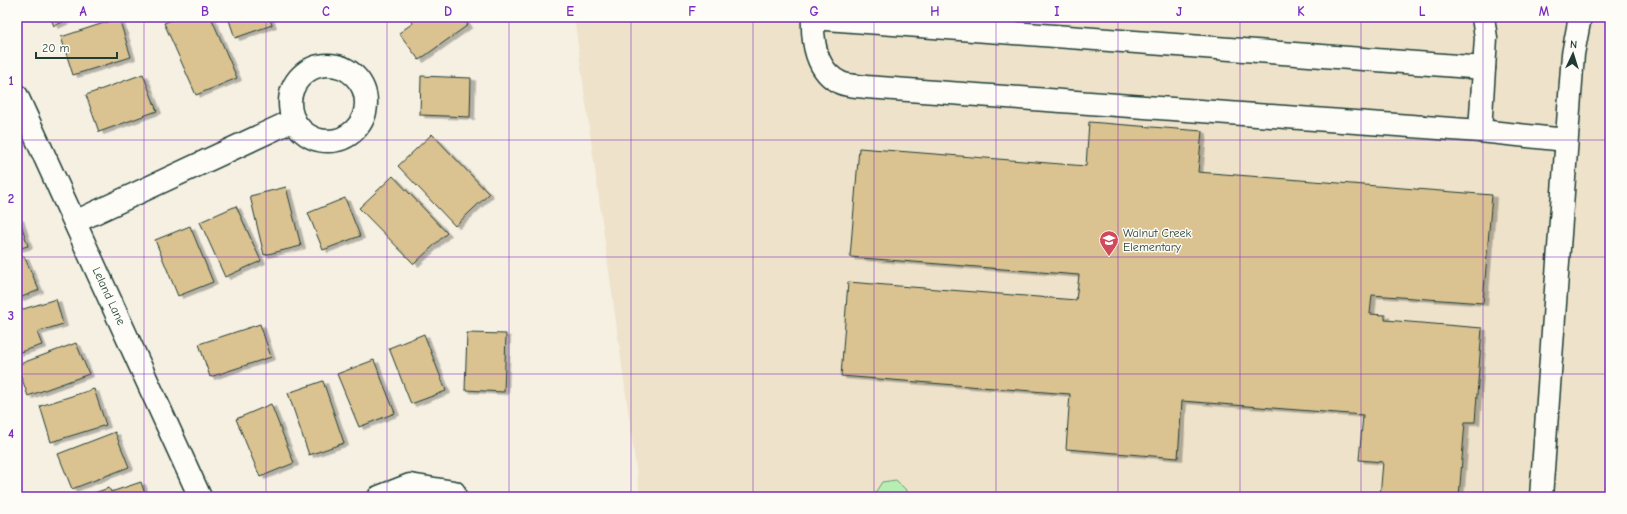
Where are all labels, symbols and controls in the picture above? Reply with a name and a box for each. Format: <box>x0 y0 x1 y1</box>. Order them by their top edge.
text: A <box>79 4 87 19</box>
text: B <box>201 4 209 19</box>
text: C <box>322 4 330 19</box>
text: D <box>444 4 452 19</box>
text: E <box>566 4 574 19</box>
text: F <box>688 4 696 19</box>
text: G <box>809 4 819 19</box>
text: H <box>930 4 940 19</box>
text: I <box>1054 4 1060 19</box>
text: J <box>1176 4 1182 19</box>
text: K <box>1297 4 1305 19</box>
text: L <box>1419 4 1426 19</box>
text: M <box>1539 4 1550 19</box>
scale bar <box>36 34 117 60</box>
north arrow <box>1553 34 1593 74</box>
text: N <box>1570 38 1578 51</box>
text: 20 m <box>42 41 70 55</box>
text: 1 <box>8 73 14 88</box>
text: 2 <box>8 191 14 206</box>
place label: Walnut Creek Elementary <box>1123 226 1192 254</box>
school or university icon: Walnut Creek Elementary <box>1098 229 1120 257</box>
street label: Leland Lane <box>89 265 129 327</box>
text: 3 <box>8 308 14 323</box>
text: 4 <box>8 426 14 441</box>

